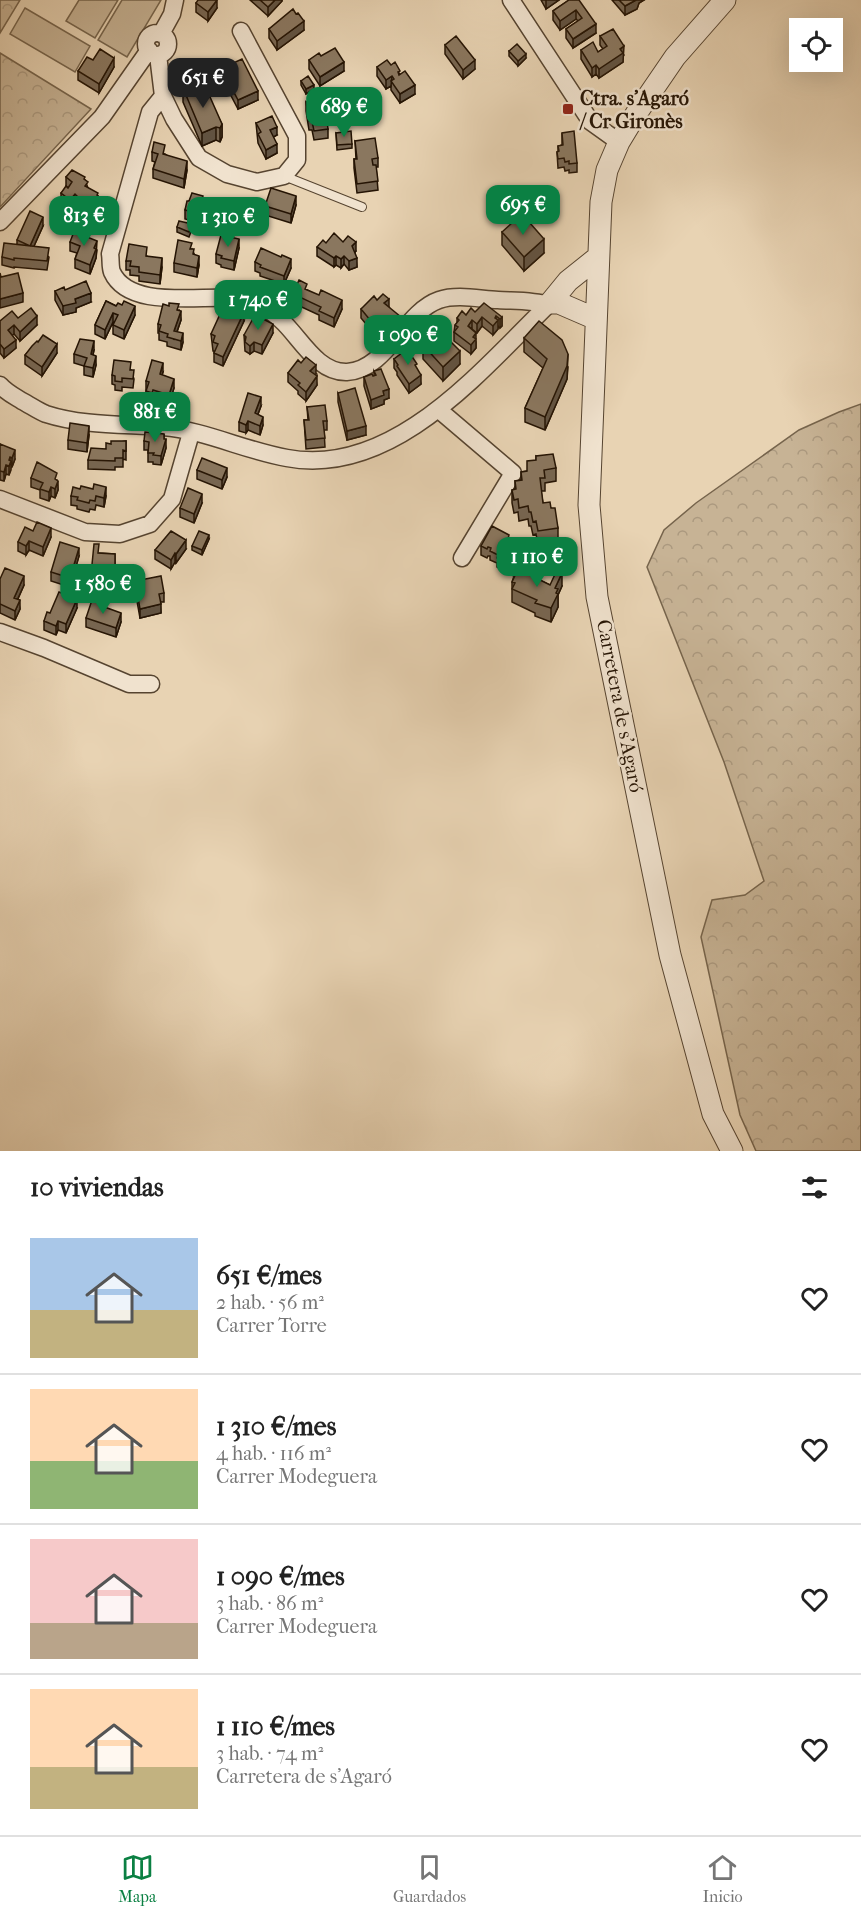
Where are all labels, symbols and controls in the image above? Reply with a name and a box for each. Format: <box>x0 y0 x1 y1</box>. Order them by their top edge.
map controls <box>789 18 843 72</box>
button: locate <box>789 18 843 72</box>
pin: 651 € <box>161 58 245 109</box>
text: 651 € <box>182 66 224 89</box>
pin: 689 € <box>302 87 386 138</box>
place label: Ctra. s'Agaró / Cr Gironès <box>579 87 689 133</box>
text: 689 € <box>320 95 368 118</box>
marker: Ctra. s'Agaró / Cr Gironès <box>561 102 575 116</box>
pin: 695 € <box>481 185 565 236</box>
text: 695 € <box>500 193 546 216</box>
pin: 813 € <box>42 196 126 247</box>
pin: 1 310 € <box>173 197 283 248</box>
text: 813 € <box>63 204 105 227</box>
text: 1 310 € <box>201 205 255 228</box>
pin: 1 740 € <box>203 280 313 331</box>
text: 1 740 € <box>228 288 288 311</box>
pin: 1 090 € <box>353 315 463 366</box>
text: 1 090 € <box>378 323 438 346</box>
pin: 881 € <box>113 392 197 443</box>
text: 881 € <box>133 400 177 423</box>
pin: 1 110 € <box>482 537 592 588</box>
text: 1 110 € <box>511 545 563 568</box>
pin: 1 580 € <box>48 564 158 615</box>
text: 1 580 € <box>74 572 132 595</box>
street label: Carretera de s'Agaró <box>592 617 648 795</box>
icon: filters <box>798 1171 831 1204</box>
text: 10 viviendas <box>30 1172 164 1203</box>
text: 651 €/mes <box>216 1260 322 1291</box>
icon: home <box>78 1262 150 1334</box>
icon: heart <box>798 1282 831 1315</box>
text: 2 hab. · 56 m² <box>216 1291 324 1314</box>
text: Carrer Torre <box>216 1314 327 1337</box>
text: 1 310 €/mes <box>216 1411 336 1442</box>
icon: home <box>78 1413 150 1485</box>
icon: heart <box>798 1433 831 1466</box>
text: 4 hab. · 116 m² <box>216 1442 331 1465</box>
text: Carrer Modeguera <box>216 1465 377 1488</box>
text: 1 090 €/mes <box>216 1561 345 1592</box>
icon: home <box>78 1563 150 1635</box>
icon: heart <box>798 1583 831 1616</box>
text: 3 hab. · 86 m² <box>216 1592 323 1615</box>
text: Carrer Modeguera <box>216 1615 377 1638</box>
text: 1 110 €/mes <box>216 1711 335 1742</box>
icon: home <box>78 1713 150 1785</box>
icon: heart <box>798 1733 831 1766</box>
text: 3 hab. · 74 m² <box>216 1742 323 1765</box>
text: Carretera de s'Agaró <box>216 1765 392 1788</box>
tab: Mapa <box>118 1851 156 1906</box>
tab: Guardados <box>393 1851 466 1906</box>
tab: Inicio <box>703 1851 743 1906</box>

